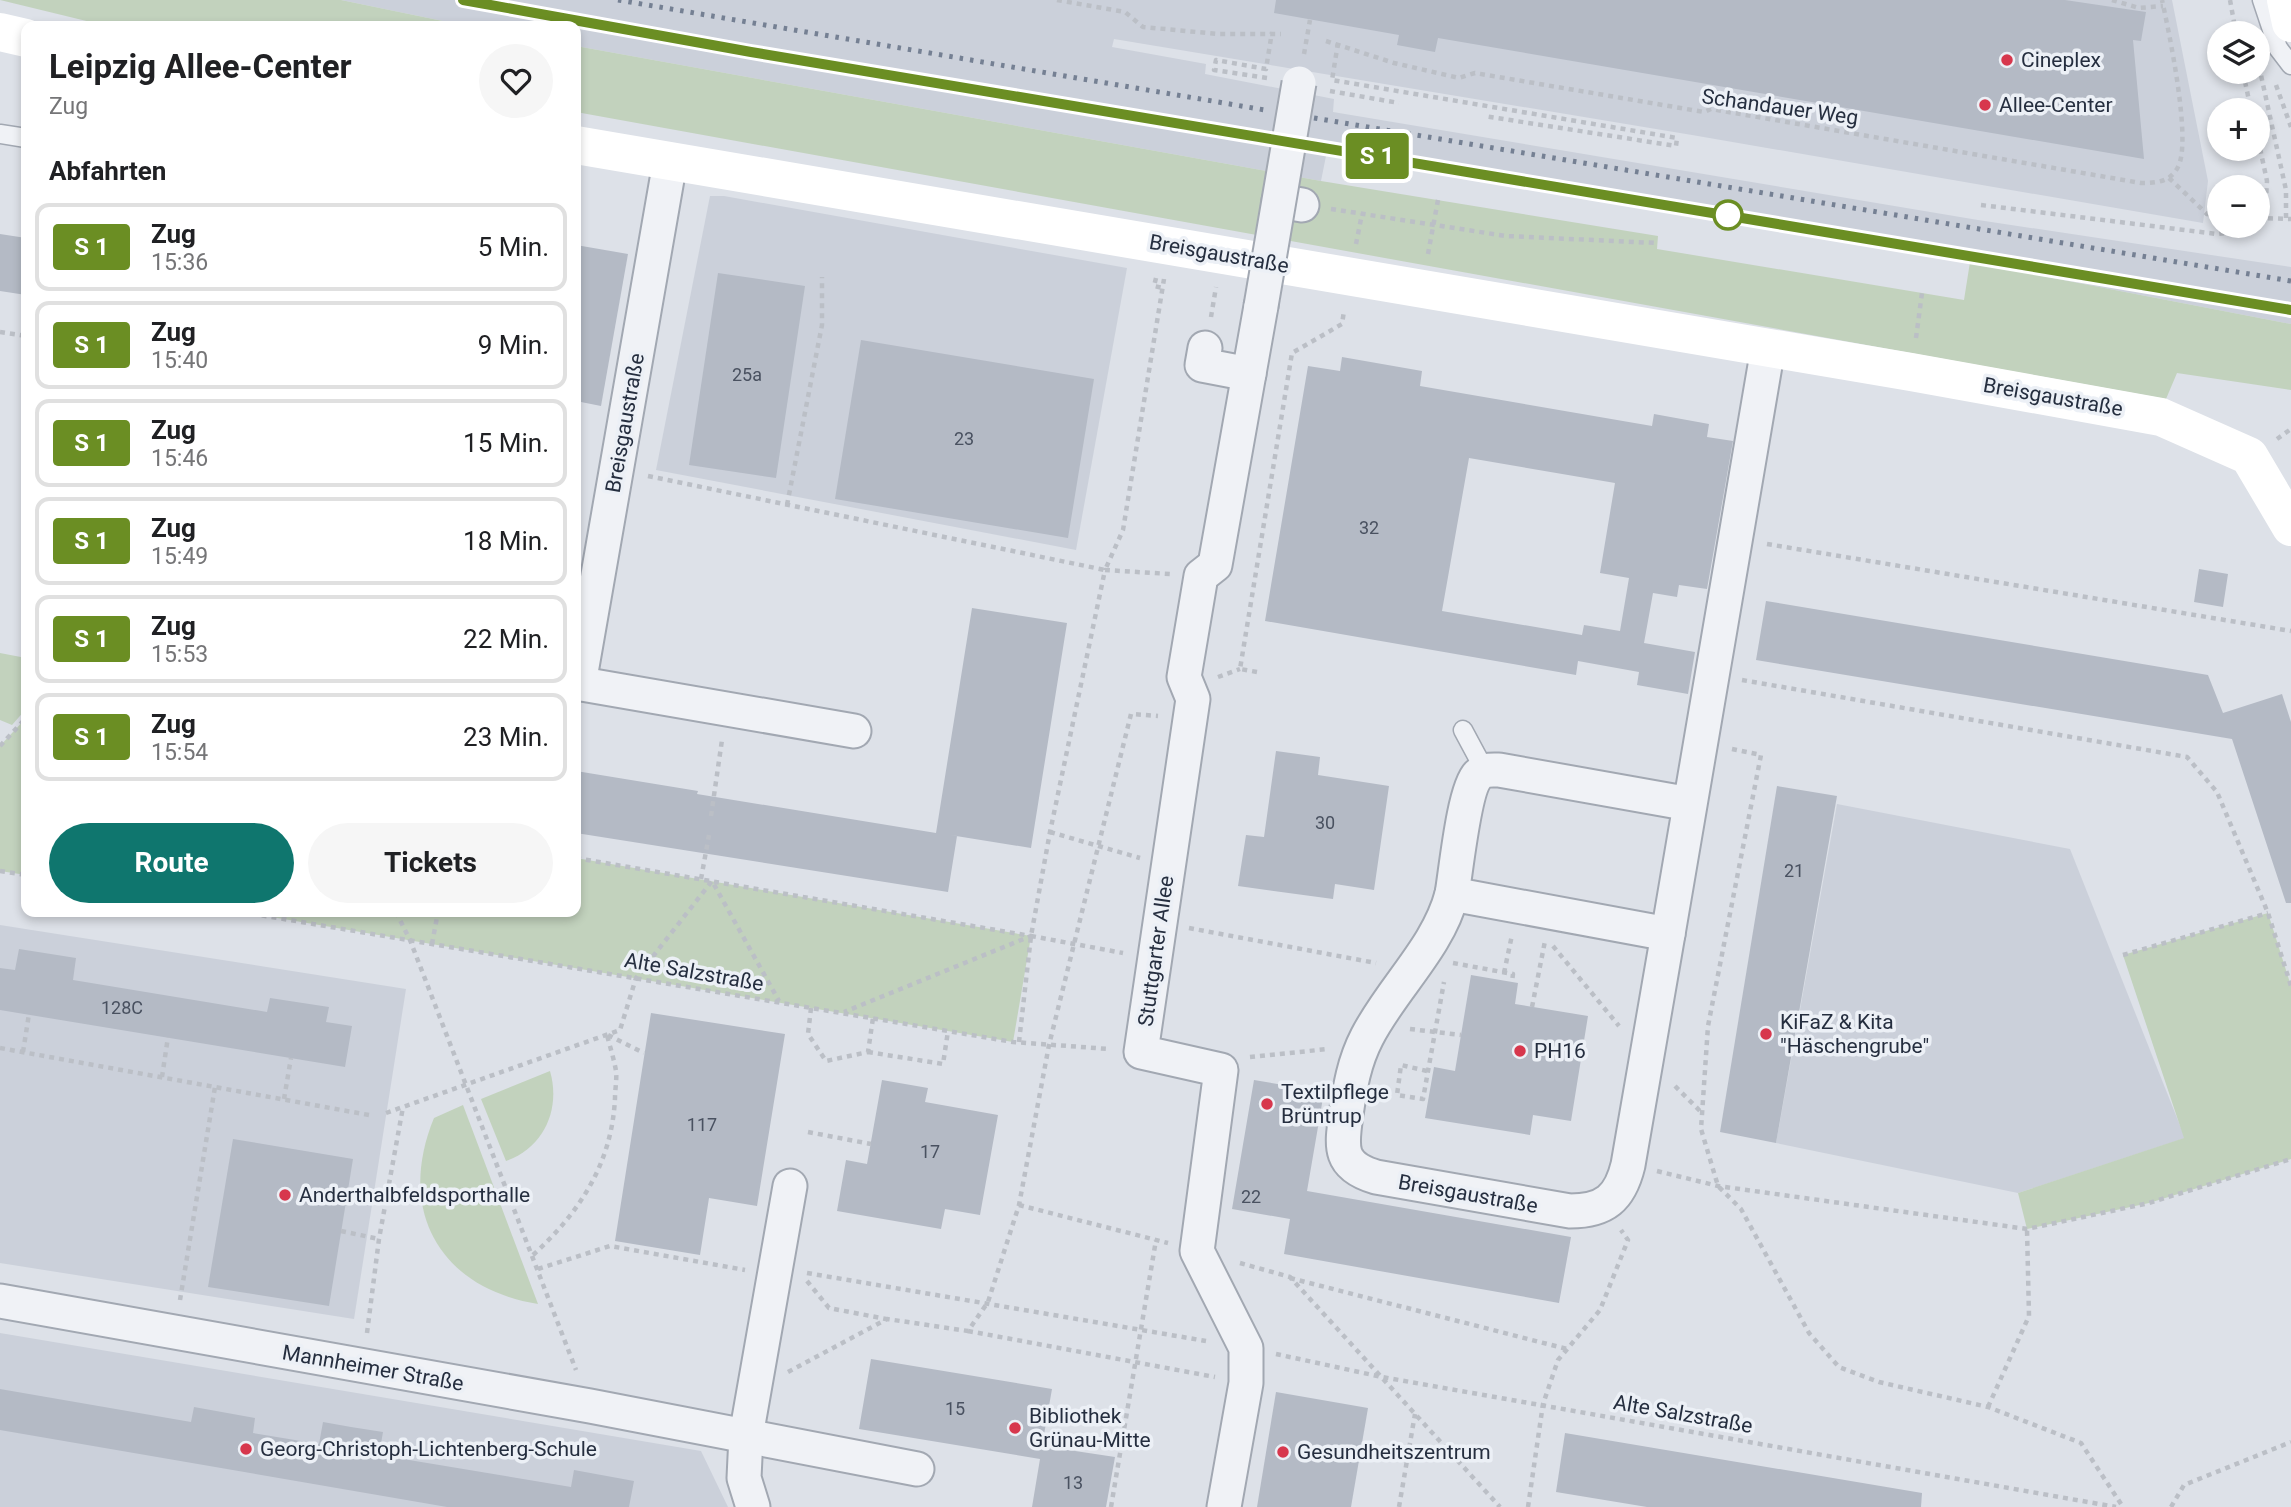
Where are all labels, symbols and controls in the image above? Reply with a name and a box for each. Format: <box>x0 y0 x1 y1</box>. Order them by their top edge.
map controls <box>2207 21 2270 238</box>
button: layers <box>2207 21 2270 84</box>
button: heart <box>479 44 553 118</box>
text: Leipzig Allee-Center <box>49 47 352 86</box>
place label: Cineplex <box>2021 48 2101 72</box>
marker: Cineplex <box>1999 52 2015 68</box>
street label: Schandauer Weg <box>1700 84 1860 130</box>
text: Zug <box>49 93 88 120</box>
place label: Allee-Center <box>1999 93 2113 117</box>
marker: Allee-Center <box>1977 97 1993 113</box>
button: + <box>2207 98 2270 161</box>
line badge: S 1 <box>1337 133 1417 179</box>
text: S 1 <box>1360 142 1394 170</box>
text: Abfahrten <box>49 156 166 186</box>
button: − <box>2207 175 2270 238</box>
unlabelled marker <box>1713 200 1743 230</box>
text: Zug <box>151 219 196 249</box>
street label: Breisgaustraße <box>1147 230 1291 278</box>
text: 5 Min. <box>478 232 549 262</box>
text: S 1 <box>74 233 109 261</box>
text: 15:36 <box>151 249 208 276</box>
text: Zug <box>151 317 196 347</box>
text: 9 Min. <box>478 330 549 360</box>
text: S 1 <box>74 331 109 359</box>
text: 15:40 <box>151 347 208 374</box>
street label: Breisgaustraße <box>601 351 649 495</box>
house number: 25a <box>732 364 762 385</box>
street label: Breisgaustraße <box>1981 373 2125 421</box>
text: Zug <box>151 415 196 445</box>
text: 15 Min. <box>463 428 549 458</box>
house number: 23 <box>954 428 974 449</box>
text: S 1 <box>74 429 109 457</box>
text: 15:46 <box>151 445 208 472</box>
text: Zug <box>151 513 196 543</box>
house number: 32 <box>1359 517 1379 538</box>
text: 18 Min. <box>463 526 549 556</box>
text: S 1 <box>74 527 109 555</box>
text: 15:49 <box>151 543 208 570</box>
text: Zug <box>151 611 196 641</box>
text: 22 Min. <box>463 624 549 654</box>
text: S 1 <box>74 625 109 653</box>
text: 15:53 <box>151 641 208 668</box>
text: Zug <box>151 709 196 739</box>
text: 23 Min. <box>463 722 549 752</box>
text: S 1 <box>74 723 109 751</box>
text: 15:54 <box>151 739 208 766</box>
house number: 30 <box>1315 812 1335 833</box>
button: Route <box>49 823 294 903</box>
button: Tickets <box>308 823 553 903</box>
house number: 21 <box>1784 860 1804 881</box>
street label: Stuttgarter Allee <box>1134 874 1178 1028</box>
street label: Alte Salzstraße <box>623 948 765 996</box>
house number: 128C <box>101 997 143 1018</box>
place label: KiFaZ & Kita "Häschengrube" <box>1780 1010 1929 1058</box>
marker: KiFaZ & Kita "Häschengrube" <box>1758 1026 1774 1042</box>
place label: PH16 <box>1534 1039 1586 1063</box>
marker: PH16 <box>1512 1043 1528 1059</box>
place label: Textilpflege Brüntrup <box>1281 1080 1389 1128</box>
marker: Textilpflege Brüntrup <box>1259 1096 1275 1112</box>
house number: 117 <box>687 1114 717 1135</box>
house number: 17 <box>920 1141 940 1162</box>
street label: Breisgaustraße <box>1396 1170 1540 1218</box>
place label: Anderthalbfeldsporthalle <box>299 1183 530 1207</box>
house number: 22 <box>1241 1186 1261 1207</box>
marker: Anderthalbfeldsporthalle <box>277 1187 293 1203</box>
street label: Mannheimer Straße <box>280 1340 466 1396</box>
street label: Alte Salzstraße <box>1612 1390 1754 1438</box>
house number: 15 <box>945 1398 965 1419</box>
place label: Bibliothek Grünau-Mitte <box>1029 1404 1151 1452</box>
marker: Bibliothek Grünau-Mitte <box>1007 1420 1023 1436</box>
place label: Georg-Christoph-Lichtenberg-Schule <box>260 1437 597 1461</box>
place label: Gesundheitszentrum <box>1297 1440 1491 1464</box>
marker: Georg-Christoph-Lichtenberg-Schule <box>238 1441 254 1457</box>
marker: Gesundheitszentrum <box>1275 1444 1291 1460</box>
house number: 13 <box>1063 1472 1083 1493</box>

